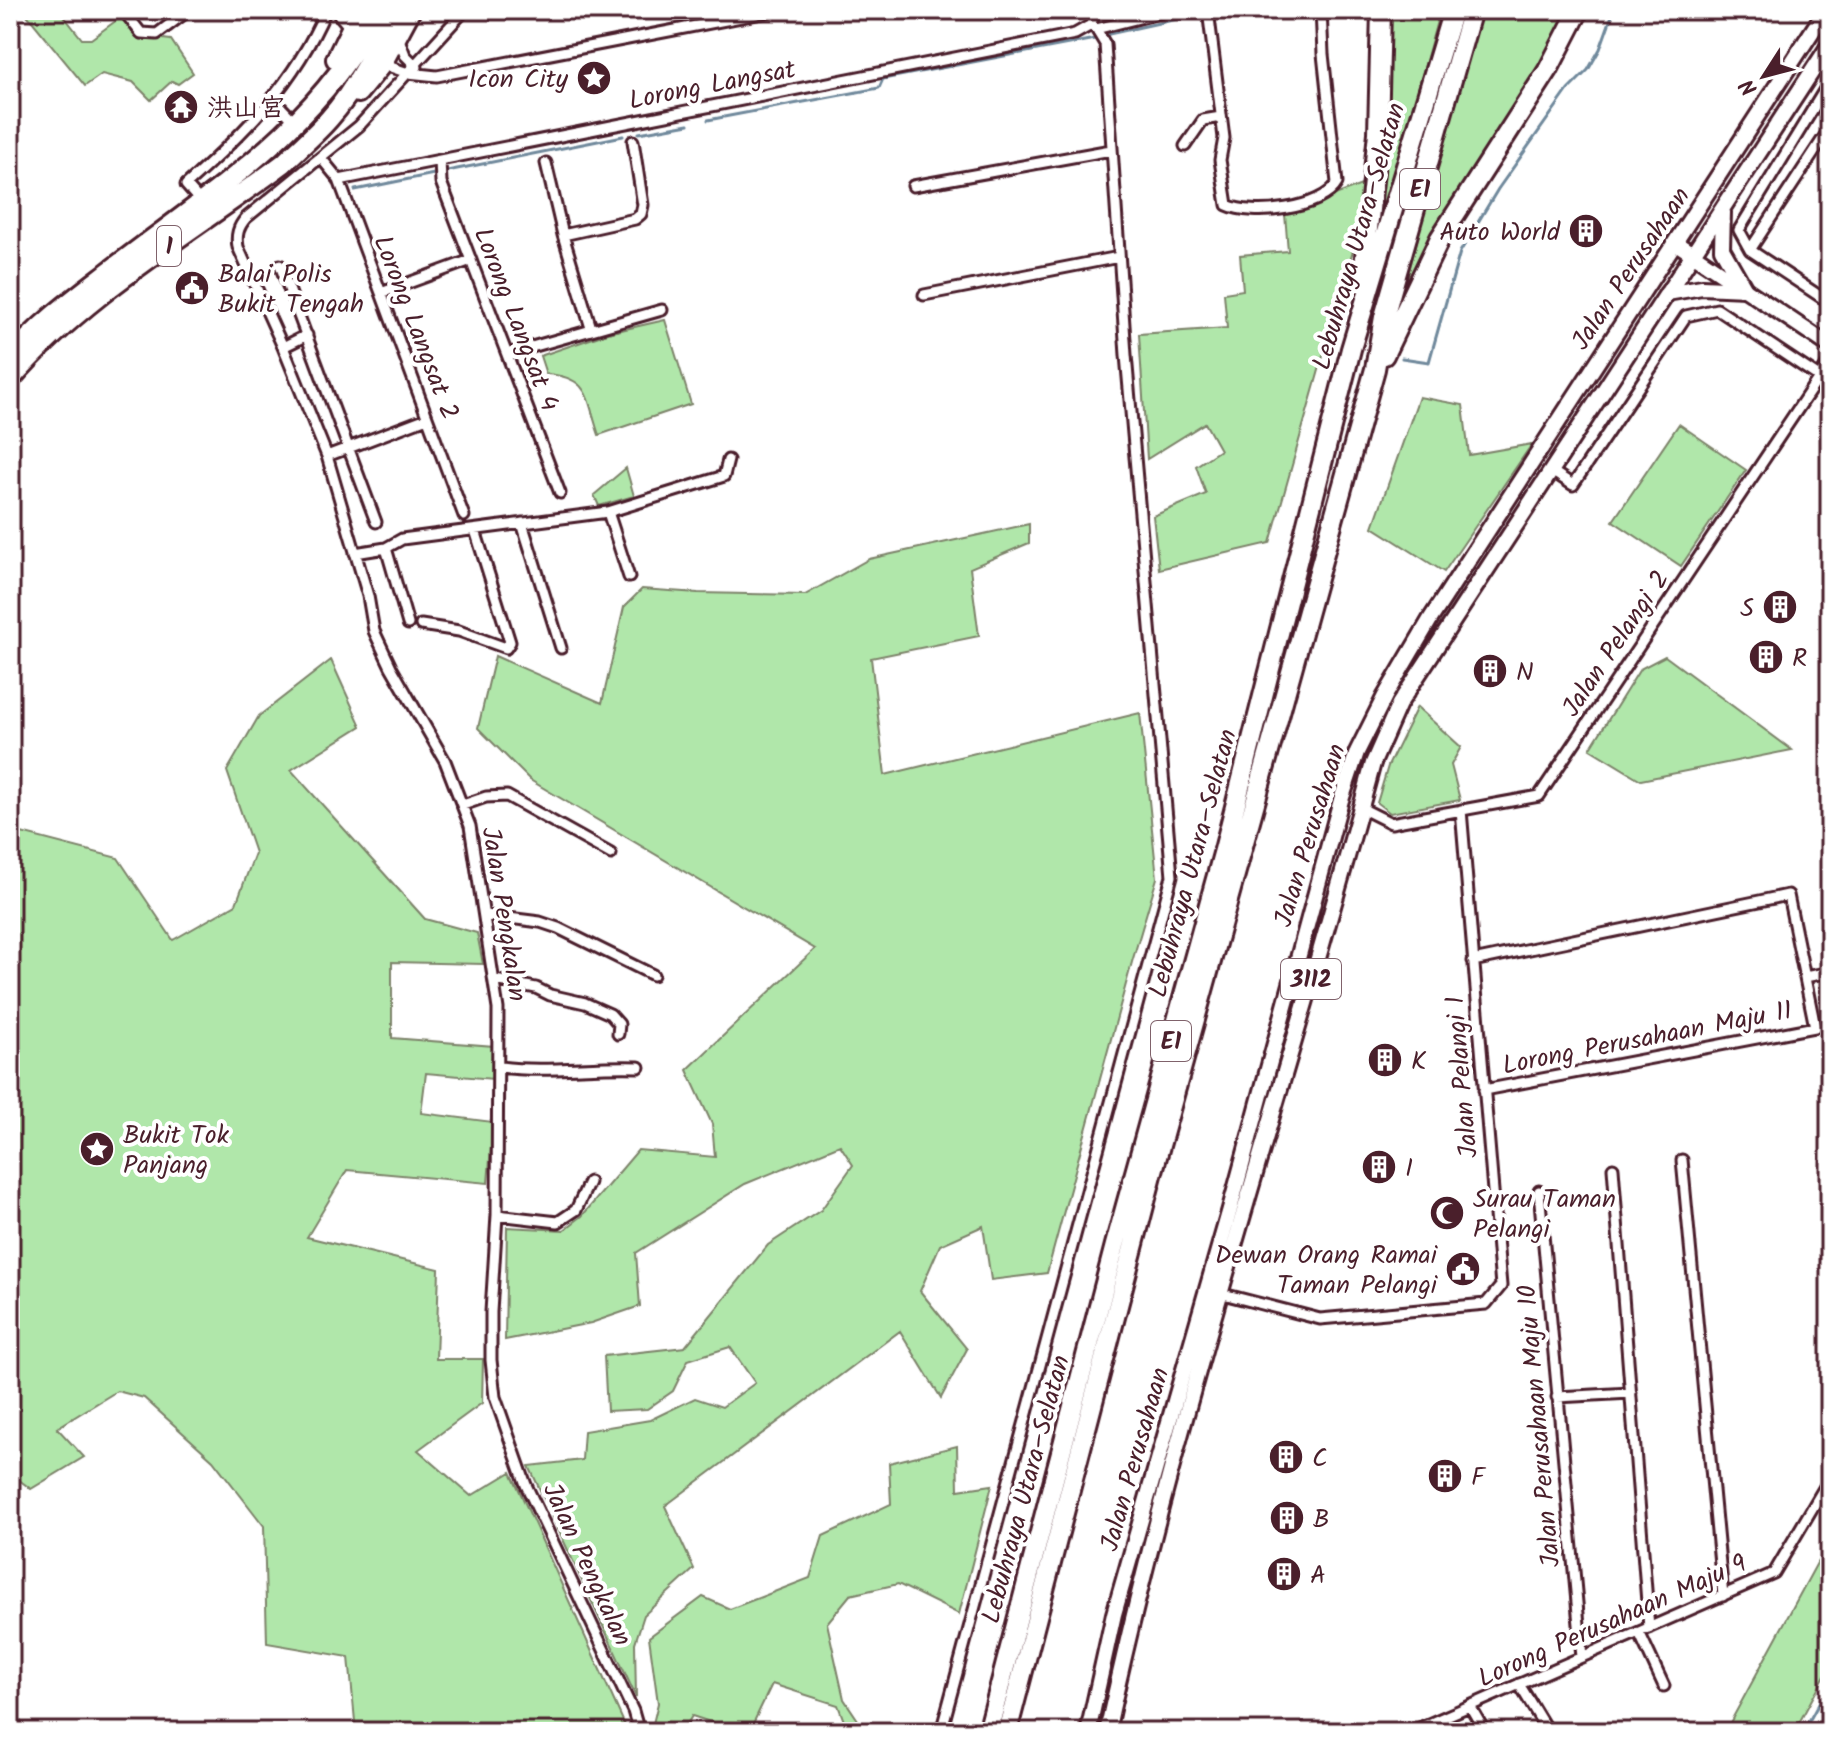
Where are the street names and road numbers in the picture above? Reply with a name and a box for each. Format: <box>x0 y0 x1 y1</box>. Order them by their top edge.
street label: Lorong Langsat <box>625 49 800 123</box>
street label: Lebuhraya Utara–Selatan <box>1302 98 1418 375</box>
road number: E1 <box>1400 169 1440 209</box>
street label: Jalan Perusahaan <box>1561 179 1702 359</box>
street label: Lorong Langsat 4 <box>461 222 569 418</box>
road number: 1 <box>157 226 181 266</box>
street label: Lorong Langsat 2 <box>361 229 470 426</box>
street label: Jalan Pelangi 2 <box>1552 562 1681 726</box>
street label: Lebuhraya Utara–Selatan <box>1138 725 1250 1002</box>
street label: Jalan Perusahaan <box>1263 739 1359 932</box>
street label: Jalan Pengkalan <box>469 824 538 1005</box>
road number: 3112 <box>1281 959 1341 999</box>
street label: Lorong Perusahaan Maju 11 <box>1499 990 1796 1088</box>
street label: Jalan Pelangi 1 <box>1435 994 1491 1160</box>
road number: E1 <box>1151 1021 1191 1061</box>
street label: Jalan Perusahaan Maju 10 <box>1507 1283 1573 1569</box>
street label: Lebuhraya Utara–Selatan <box>971 1351 1083 1628</box>
street label: Jalan Perusahaan <box>1090 1363 1182 1556</box>
street label: Jalan Pengkalan <box>530 1476 642 1653</box>
street label: Lorong Perusahaan Maju 9 <box>1471 1543 1754 1700</box>

